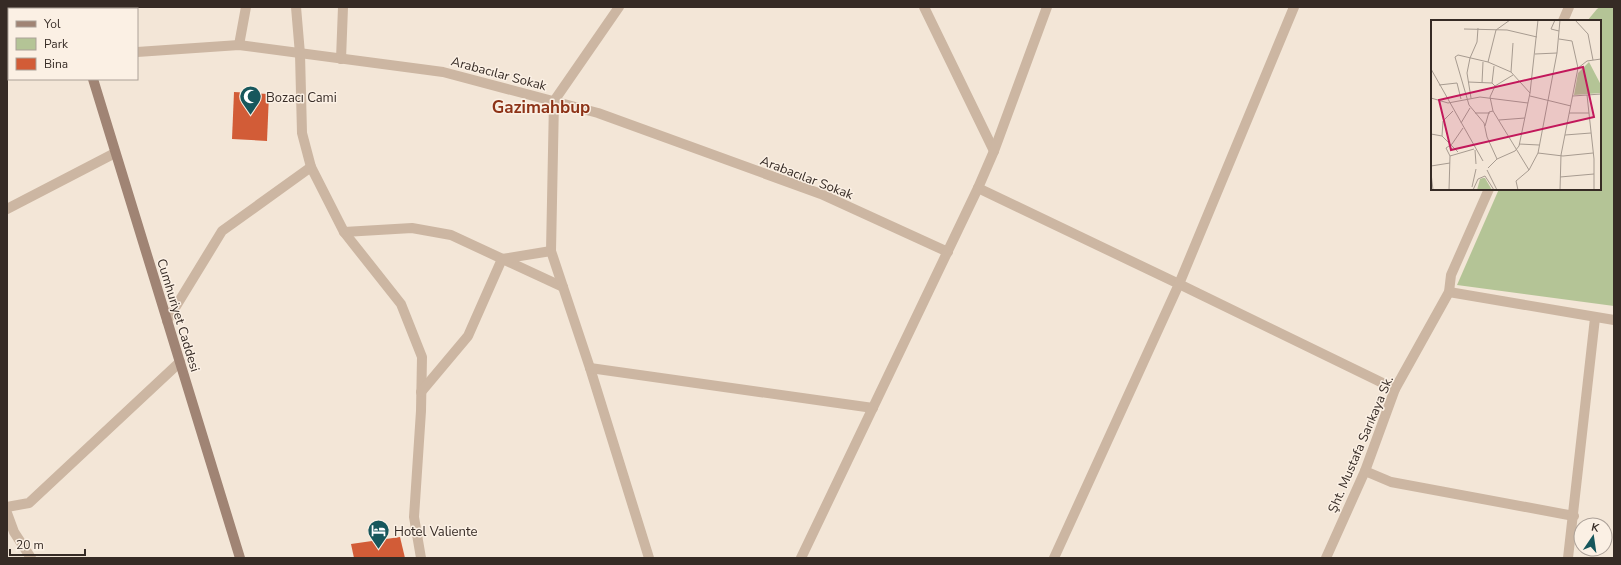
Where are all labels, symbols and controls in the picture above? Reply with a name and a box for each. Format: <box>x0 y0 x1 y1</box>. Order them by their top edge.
legend <box>8 8 138 80</box>
text: Yol <box>43 16 61 32</box>
inset map <box>1431 20 1601 190</box>
text: Park <box>44 36 69 52</box>
street label: Arabacılar Sokak <box>449 53 549 96</box>
text: Bina <box>44 56 68 72</box>
mosque icon: Bozacı Cami <box>238 84 264 117</box>
place label: Bozacı Cami <box>266 89 337 107</box>
district label: Gazimahbup <box>492 96 590 119</box>
street label: Arabacılar Sokak <box>758 152 856 204</box>
street label: Cumhuriyet Caddesi <box>152 256 204 374</box>
street label: Şht. Mustafa Sarıkaya Sk. <box>1324 373 1398 516</box>
north arrow <box>1573 517 1613 557</box>
hotel icon: Hotel Valiente <box>365 518 391 551</box>
text: K <box>1590 520 1601 536</box>
place label: Hotel Valiente <box>394 523 477 541</box>
scale bar <box>10 531 85 557</box>
text: 20 m <box>16 537 44 553</box>

